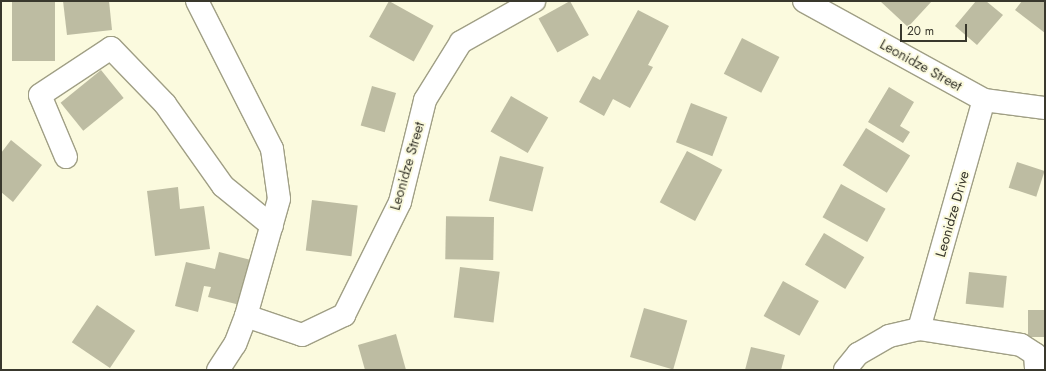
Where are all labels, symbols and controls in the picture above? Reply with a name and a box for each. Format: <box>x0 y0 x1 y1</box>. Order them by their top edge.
scale bar <box>902 16 969 42</box>
text: 20 m <box>907 22 934 40</box>
street label: Leonidze Street <box>877 36 965 94</box>
street label: Leonidze Street <box>386 120 428 212</box>
street label: Leonidze Drive <box>932 169 972 259</box>

